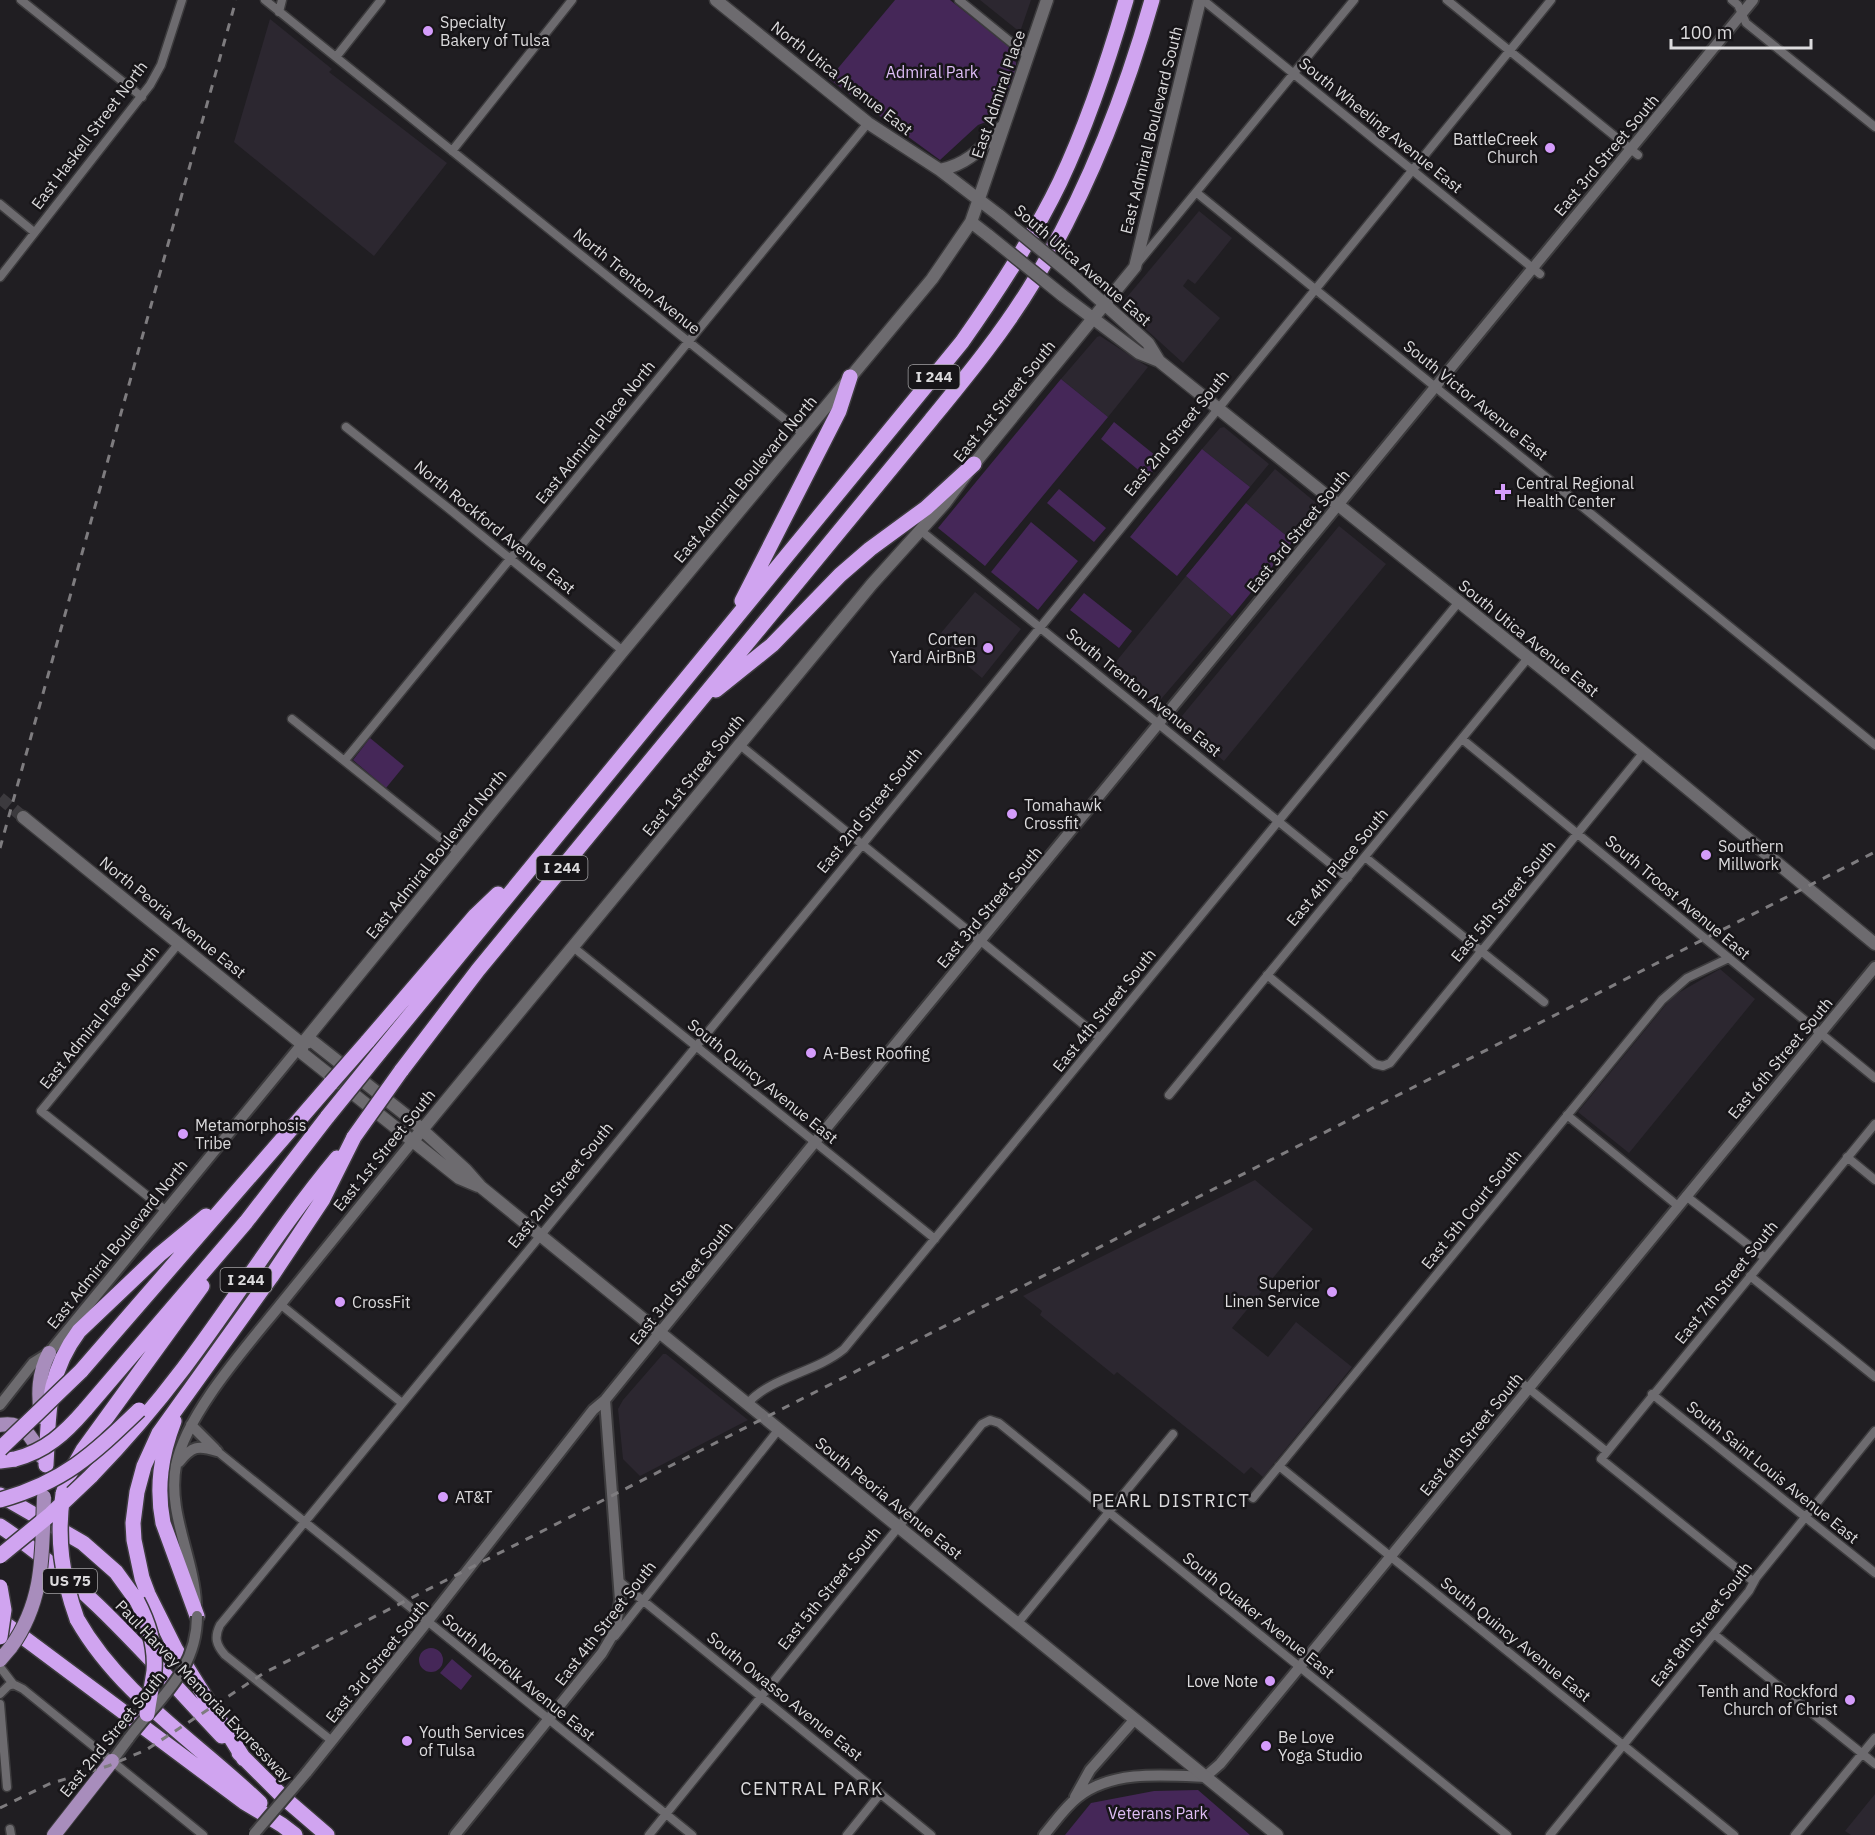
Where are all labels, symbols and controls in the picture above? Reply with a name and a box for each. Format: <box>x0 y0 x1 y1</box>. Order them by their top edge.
place label: Specialty Bakery of Tulsa <box>440 12 550 50</box>
scale bar <box>1671 12 1810 50</box>
street label: North Utica Avenue East <box>767 17 917 139</box>
text: 100 m <box>1680 21 1732 44</box>
marker: Specialty Bakery of Tulsa <box>421 24 435 38</box>
street label: East Admiral Boulevard South <box>1115 24 1187 236</box>
street label: East Admiral Place <box>967 27 1029 161</box>
street label: South Wheeling Avenue East <box>1295 53 1467 197</box>
street label: East Haskell Street North <box>27 57 151 213</box>
park label: Admiral Park <box>886 62 979 82</box>
street label: East 3rd Street South <box>1549 90 1663 220</box>
place label: BattleCreek Church <box>1453 129 1539 167</box>
marker: BattleCreek Church <box>1543 141 1557 155</box>
street label: South Utica Avenue East <box>1010 200 1156 330</box>
street label: North Trenton Avenue <box>569 224 705 338</box>
street label: East 1st Street South <box>949 336 1059 466</box>
street label: South Victor Avenue East <box>1400 336 1552 464</box>
street label: East Admiral Place North <box>531 356 659 508</box>
road number: I 244 <box>908 365 960 389</box>
street label: East 2nd Street South <box>1119 366 1233 500</box>
street label: East Admiral Boulevard North <box>669 391 821 567</box>
street label: North Rockford Avenue East <box>410 456 580 598</box>
street label: East 3rd Street South <box>1242 465 1354 597</box>
place label: Central Regional Health Center <box>1516 473 1634 511</box>
marker: Central Regional Health Center <box>1494 483 1512 501</box>
street label: South Utica Avenue East <box>1455 575 1603 701</box>
street label: South Trenton Avenue East <box>1062 623 1226 761</box>
place label: Corten Yard AirBnB <box>890 629 976 667</box>
marker: Corten Yard AirBnB <box>981 641 995 655</box>
street label: East 1st Street South <box>638 710 748 840</box>
street label: East 2nd Street South <box>812 743 926 877</box>
street label: East Admiral Boulevard North <box>361 765 511 943</box>
place label: Tomahawk Crossfit <box>1024 795 1102 833</box>
street label: East 4th Place South <box>1282 804 1392 930</box>
marker: Tomahawk Crossfit <box>1005 807 1019 821</box>
street label: South Troost Avenue East <box>1601 830 1755 964</box>
street label: East 5th Street South <box>1446 836 1560 966</box>
place label: Southern Millwork <box>1718 836 1784 874</box>
street label: East 3rd Street South <box>932 842 1046 972</box>
marker: Southern Millwork <box>1699 848 1713 862</box>
street label: North Peoria Avenue East <box>96 852 250 982</box>
road number: I 244 <box>536 856 588 880</box>
street label: East Admiral Place North <box>35 941 163 1093</box>
street label: East 4th Street South <box>1048 944 1160 1076</box>
street label: East 6th Street South <box>1723 993 1837 1123</box>
street label: South Quincy Avenue East <box>684 1014 842 1148</box>
place label: A-Best Roofing <box>823 1043 931 1063</box>
marker: A-Best Roofing <box>804 1046 818 1060</box>
street label: East 1st Street South <box>329 1085 439 1215</box>
place label: Metamorphosis Tribe <box>195 1115 307 1153</box>
street label: East 2nd Street South <box>503 1118 617 1252</box>
marker: Metamorphosis Tribe <box>176 1127 190 1141</box>
street label: East 5th Court South <box>1417 1145 1525 1273</box>
street label: East Admiral Boulevard North <box>42 1155 192 1333</box>
street label: East 7th Street South <box>1670 1216 1782 1348</box>
street label: East 3rd Street South <box>625 1217 737 1349</box>
road number: I 244 <box>220 1268 272 1292</box>
place label: Superior Linen Service <box>1225 1273 1320 1311</box>
marker: Superior Linen Service <box>1325 1285 1339 1299</box>
place label: CrossFit <box>352 1292 411 1312</box>
marker: CrossFit <box>333 1295 347 1309</box>
street label: East 6th Street South <box>1415 1368 1527 1500</box>
street label: South Saint Louis Avenue East <box>1683 1396 1863 1548</box>
street label: South Peoria Avenue East <box>811 1432 967 1564</box>
place label: AT&T <box>455 1487 492 1507</box>
district label: PEARL DISTRICT <box>1092 1489 1250 1512</box>
marker: AT&T <box>436 1490 450 1504</box>
street label: East 5th Street South <box>773 1522 885 1654</box>
street label: South Quaker Avenue East <box>1179 1548 1339 1682</box>
street label: East 4th Street South <box>550 1557 660 1689</box>
street label: East 8th Street South <box>1646 1558 1756 1690</box>
road number: US 75 <box>43 1569 97 1593</box>
street label: South Quincy Avenue East <box>1437 1572 1595 1706</box>
street label: East 3rd Street South <box>321 1595 433 1727</box>
street label: Paul Harvey Memorial Expressway <box>111 1596 297 1786</box>
street label: South Norfolk Avenue East <box>438 1609 600 1745</box>
street label: South Owasso Avenue East <box>703 1627 867 1765</box>
street label: East 2nd Street South <box>55 1667 169 1801</box>
place label: Love Note <box>1186 1671 1258 1691</box>
marker: Love Note <box>1263 1674 1277 1688</box>
place label: Tenth and Rockford Church of Christ <box>1698 1681 1838 1719</box>
marker: Tenth and Rockford Church of Christ <box>1843 1693 1857 1707</box>
place label: Youth Services of Tulsa <box>419 1722 525 1760</box>
place label: Be Love Yoga Studio <box>1278 1727 1363 1765</box>
marker: Youth Services of Tulsa <box>400 1734 414 1748</box>
marker: Be Love Yoga Studio <box>1259 1739 1273 1753</box>
district label: CENTRAL PARK <box>740 1777 884 1800</box>
park label: Veterans Park <box>1108 1803 1208 1823</box>

